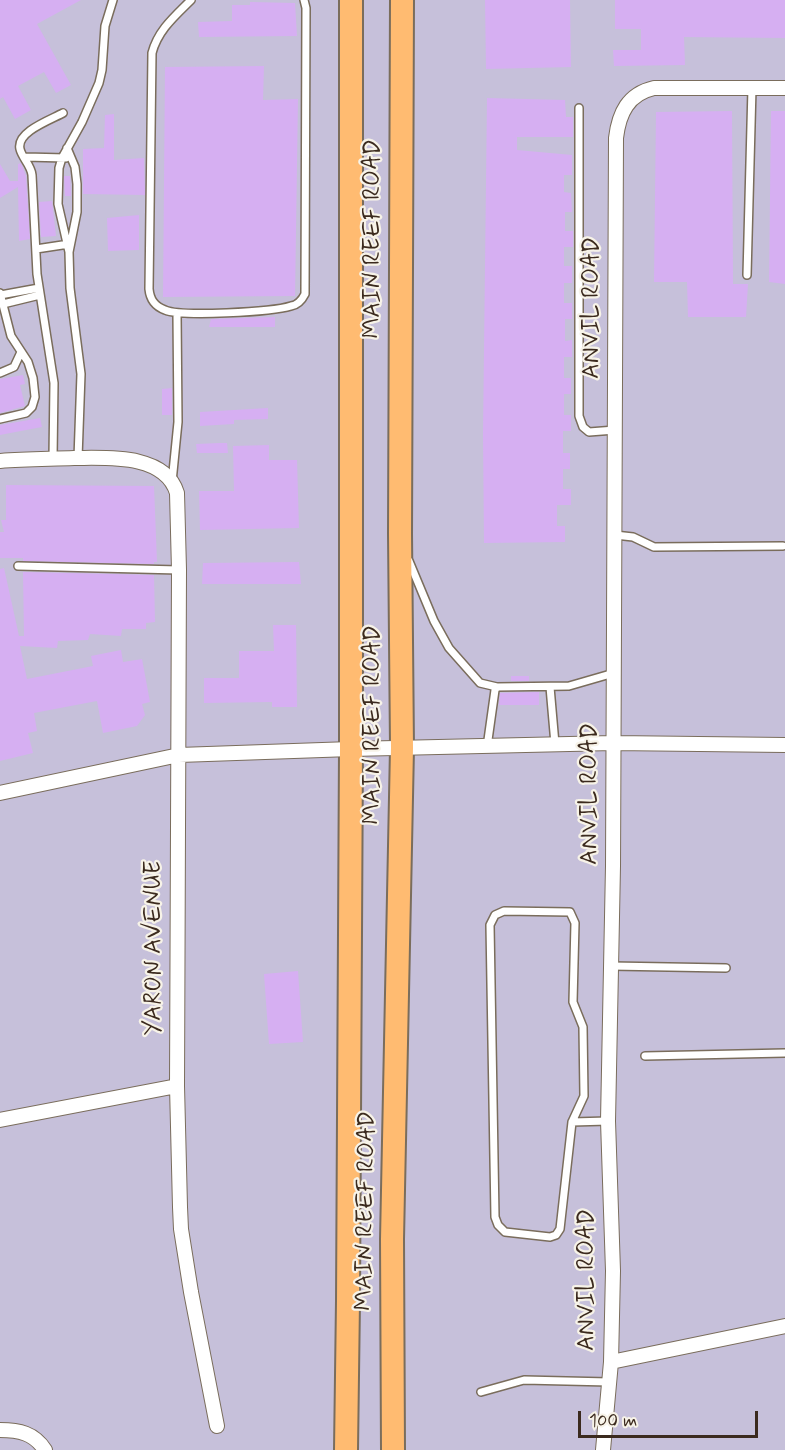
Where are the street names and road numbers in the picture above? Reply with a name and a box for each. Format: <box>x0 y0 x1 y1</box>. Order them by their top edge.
street label: MAIN REEF ROAD <box>360 139 388 339</box>
street label: ANVIL ROAD <box>579 237 607 379</box>
street label: MAIN REEF ROAD <box>360 625 388 825</box>
street label: ANVIL ROAD <box>577 723 605 865</box>
street label: YARON AVENUE <box>141 861 169 1035</box>
street label: MAIN REEF ROAD <box>351 1111 383 1311</box>
street label: ANVIL ROAD <box>574 1209 602 1351</box>

